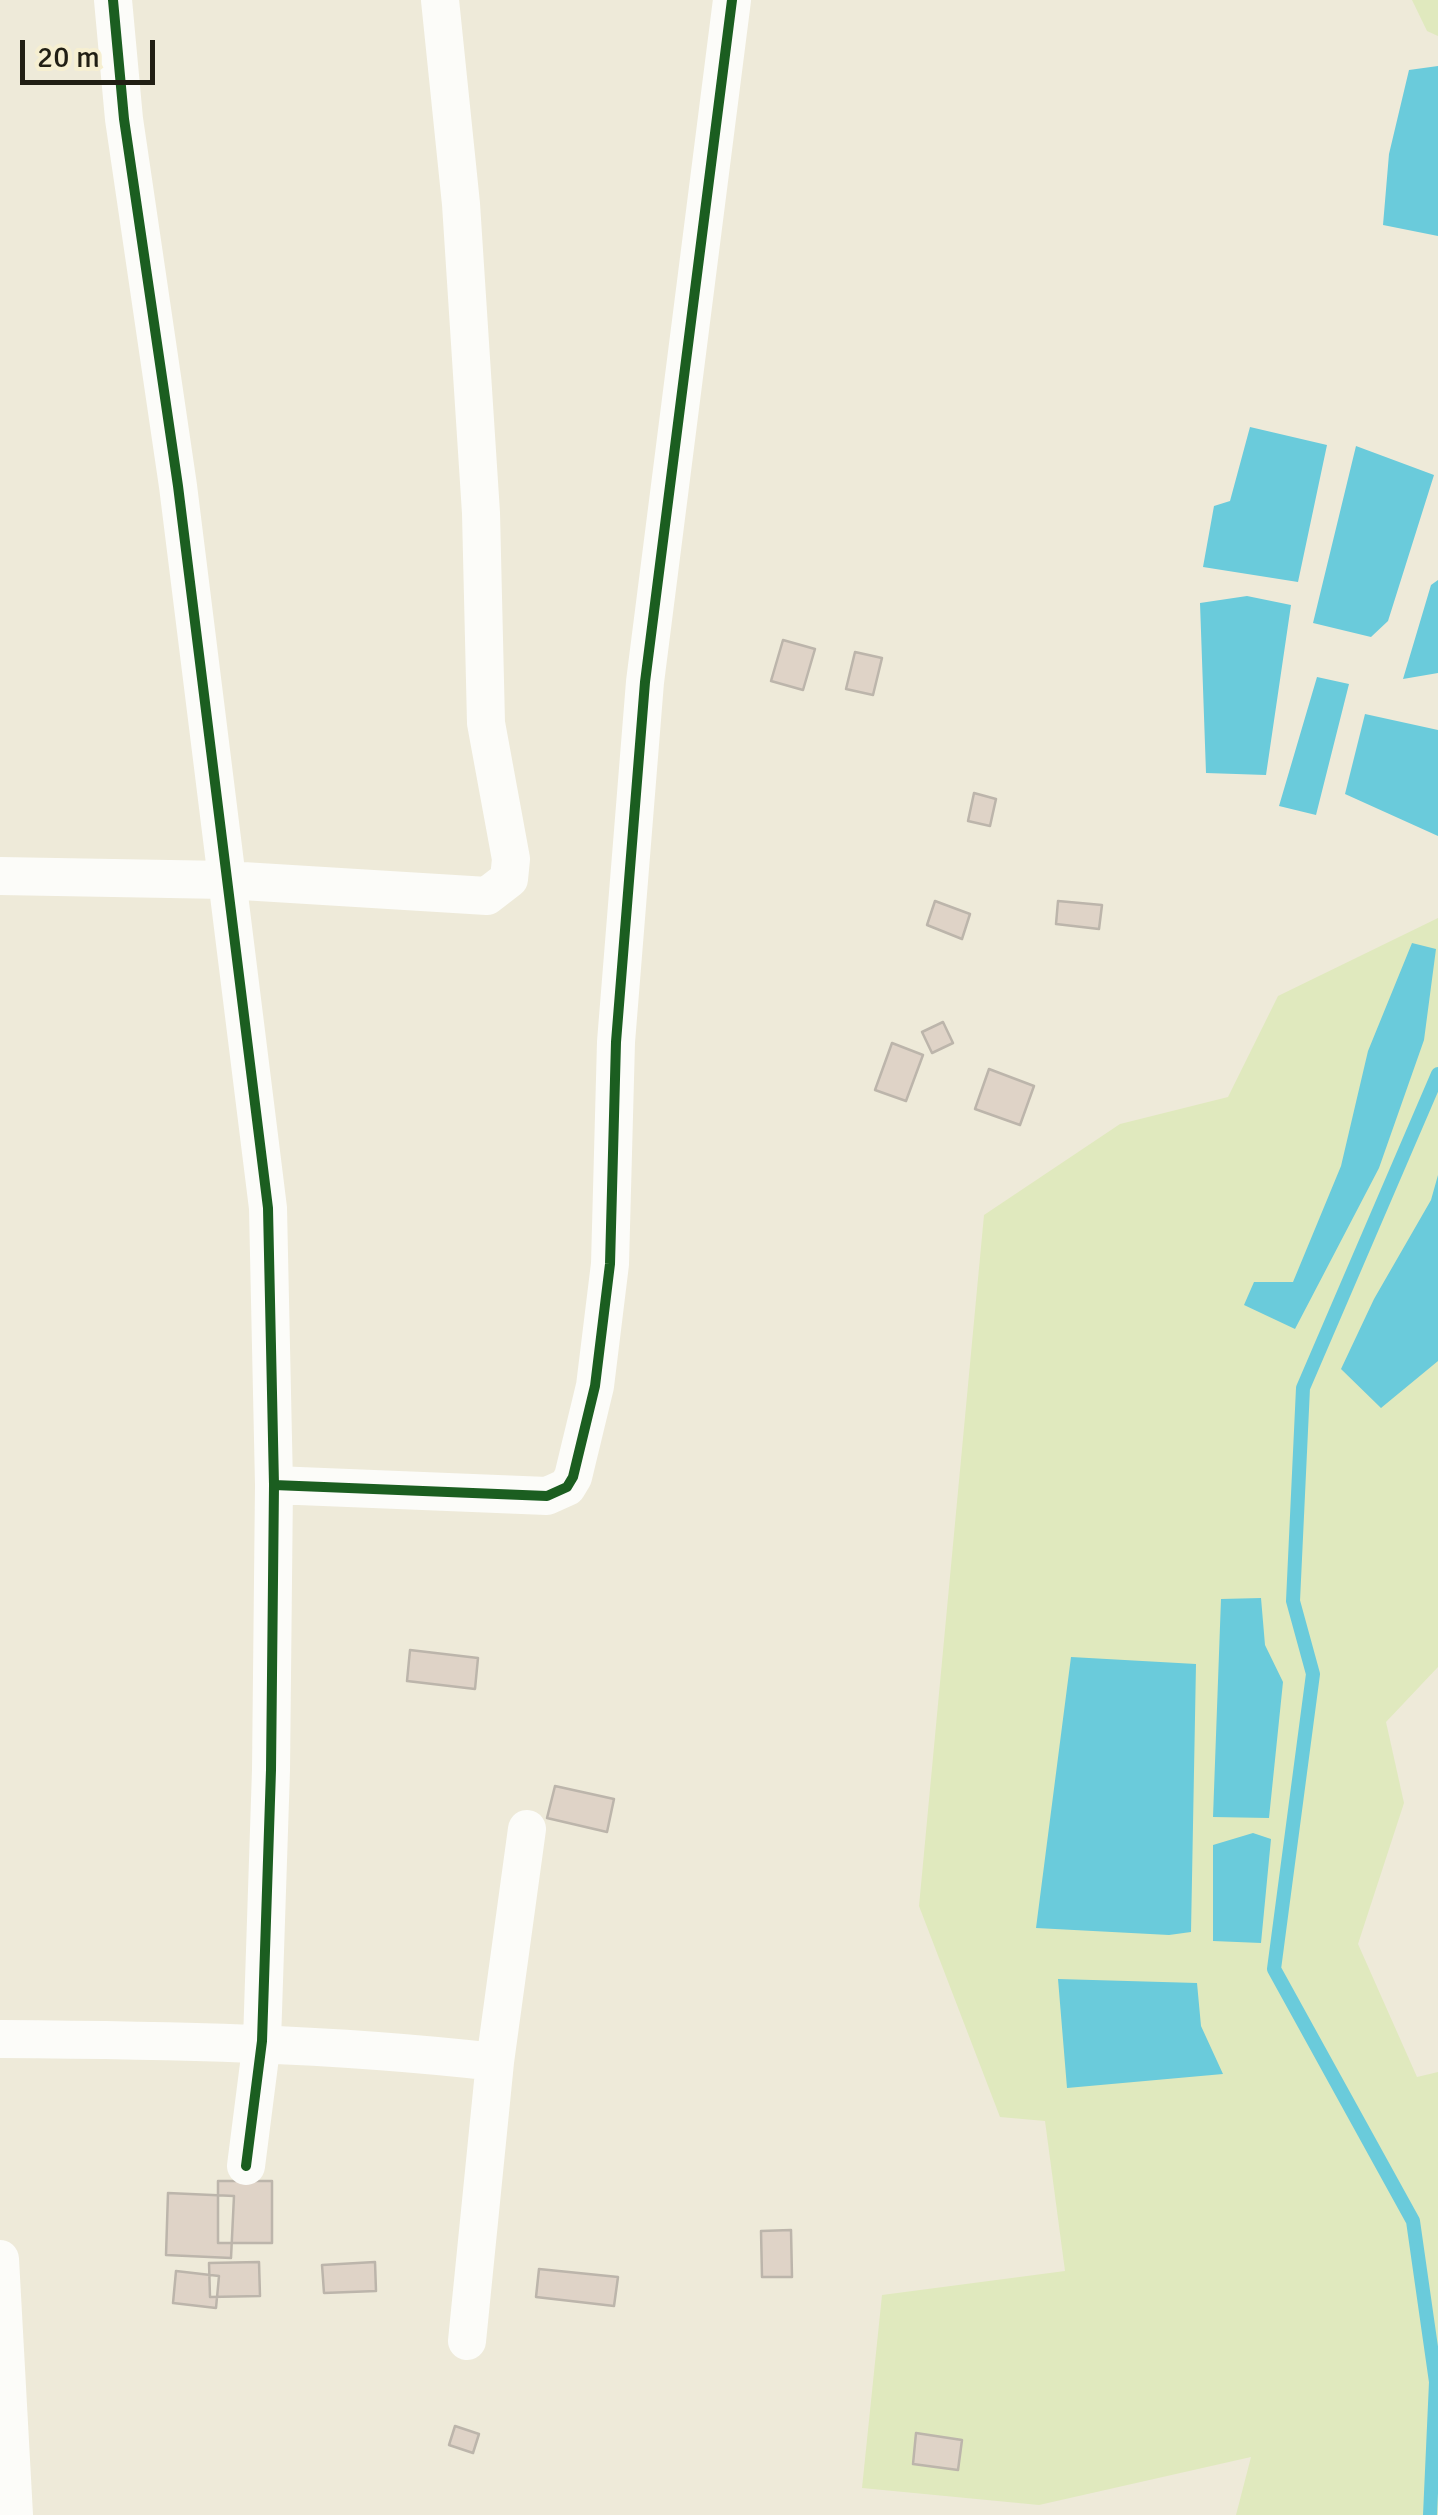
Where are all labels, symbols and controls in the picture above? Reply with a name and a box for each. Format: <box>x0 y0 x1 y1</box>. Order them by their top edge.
scale bar <box>25 20 160 82</box>
text: 20 m <box>37 39 100 76</box>

